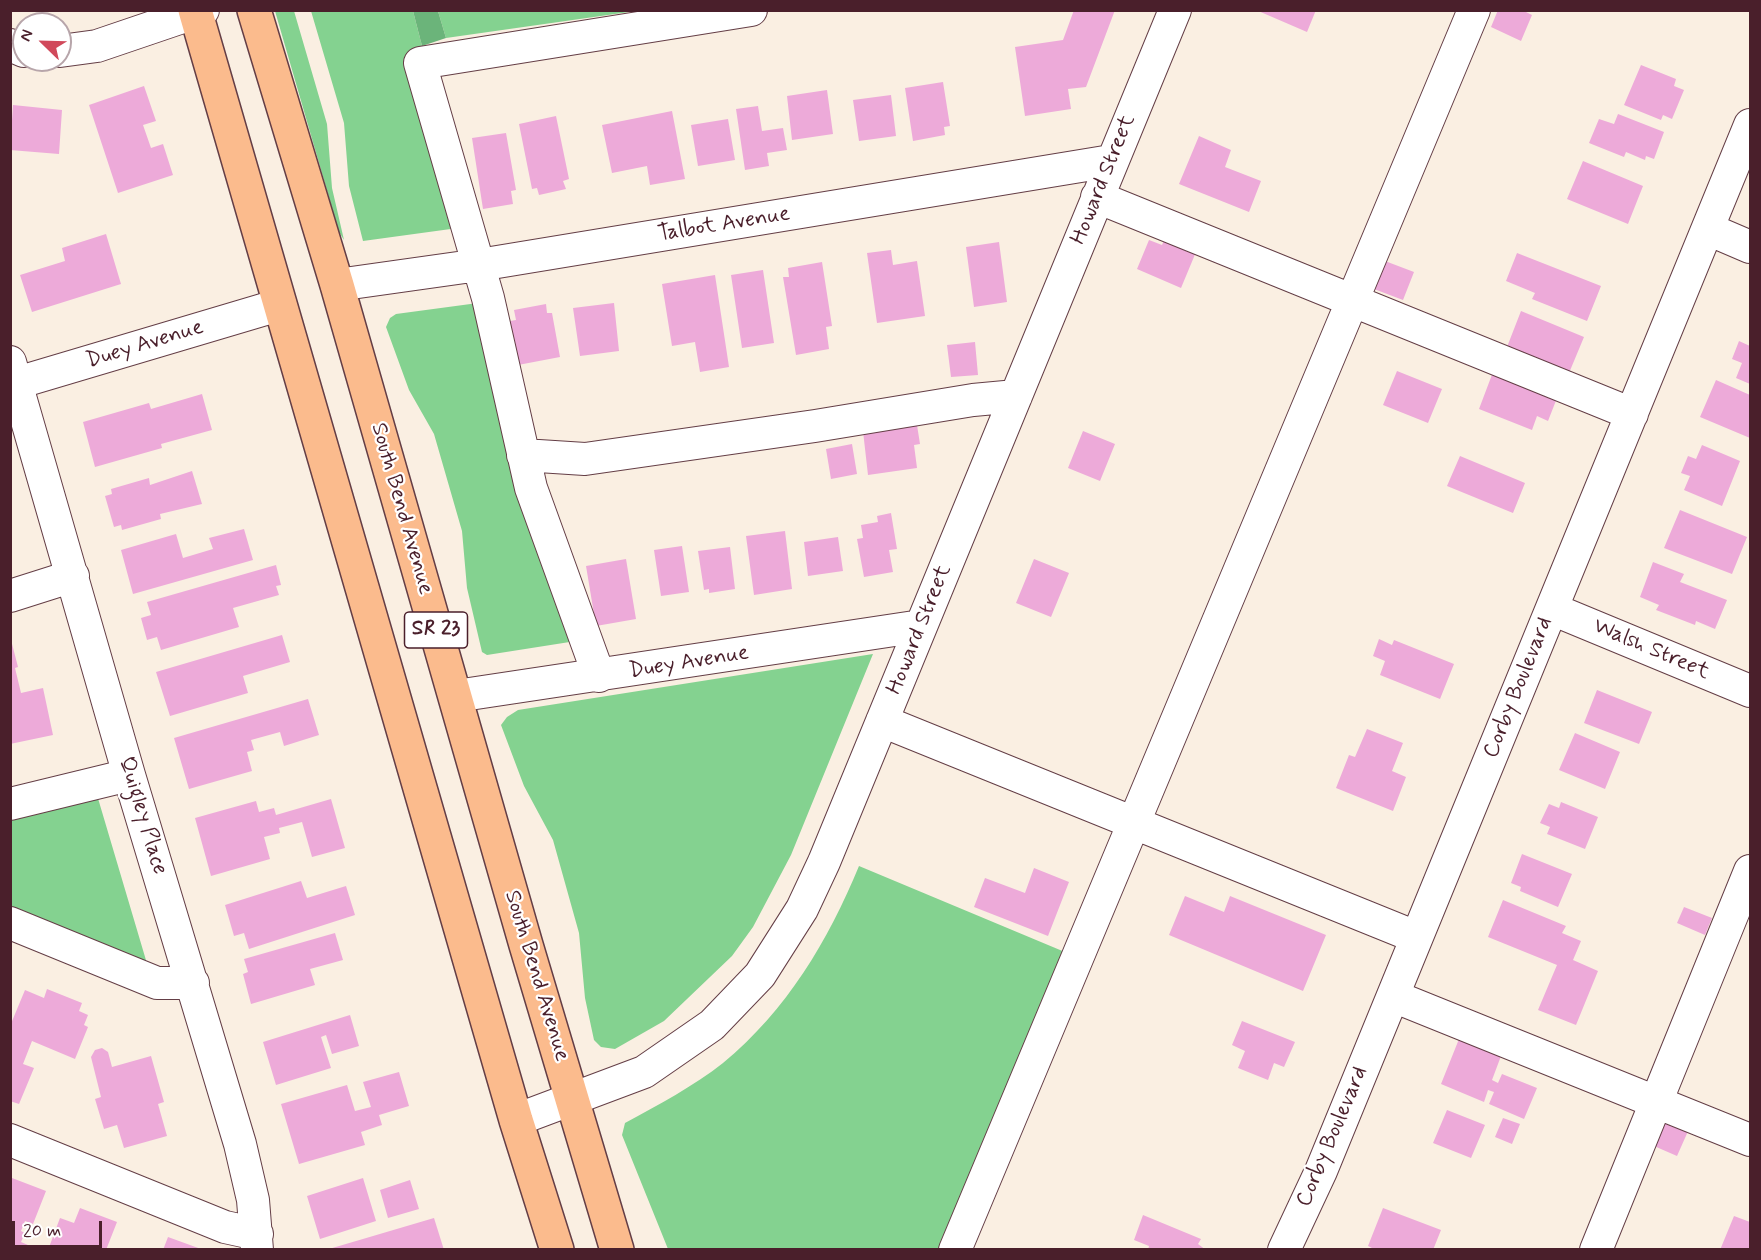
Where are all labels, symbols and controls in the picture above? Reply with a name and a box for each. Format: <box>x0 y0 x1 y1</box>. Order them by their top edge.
north arrow <box>12 12 72 72</box>
text: N <box>15 27 39 45</box>
street label: Howard Street <box>1066 111 1142 249</box>
street label: Talbot Avenue <box>656 202 792 248</box>
street label: Duey Avenue <box>83 315 207 375</box>
street label: South Bend Avenue <box>364 420 438 598</box>
street label: Howard Street <box>882 561 958 699</box>
road number: SR 23 <box>404 612 468 648</box>
street label: Corby Boulevard <box>1479 614 1559 762</box>
street label: Walsh Street <box>1589 614 1713 686</box>
street label: Duey Avenue <box>627 640 751 686</box>
street label: Quigley Place <box>112 754 172 878</box>
street label: South Bend Avenue <box>497 887 575 1065</box>
street label: Corby Boulevard <box>1292 1063 1374 1211</box>
scale bar <box>15 1209 105 1247</box>
text: 20 m <box>23 1219 61 1243</box>

